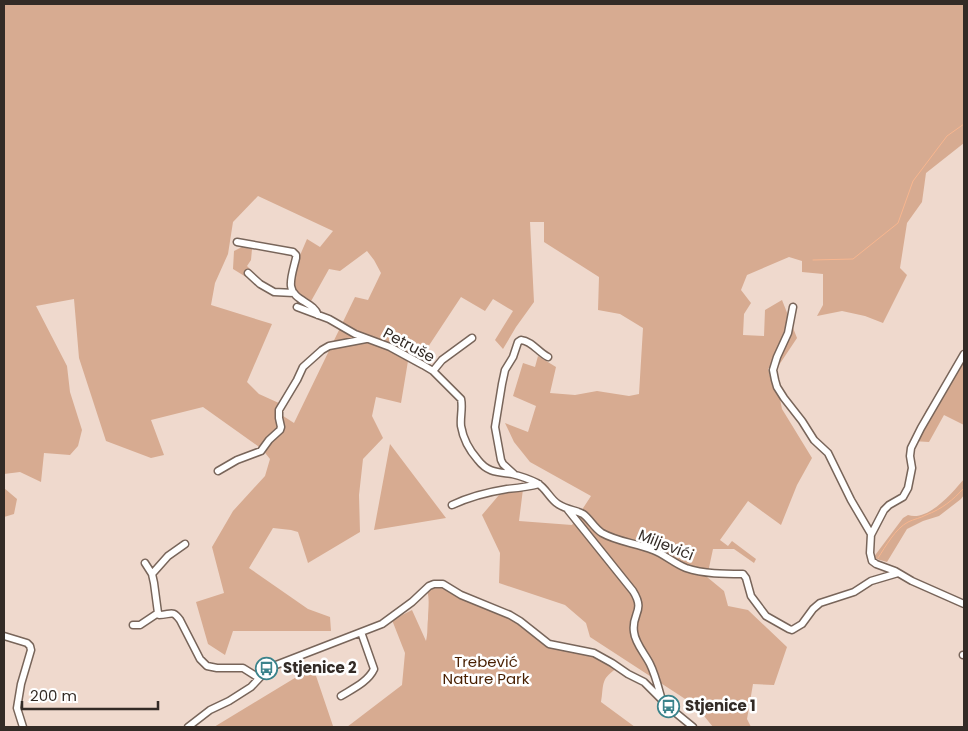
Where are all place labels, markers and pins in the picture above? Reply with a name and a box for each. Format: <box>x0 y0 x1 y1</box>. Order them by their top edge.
bus stop icon: Stjenice 2 <box>255 656 279 680</box>
place label: Stjenice 2 <box>283 657 357 678</box>
bus stop icon: Stjenice 1 <box>657 694 681 718</box>
place label: Stjenice 1 <box>685 695 756 716</box>

